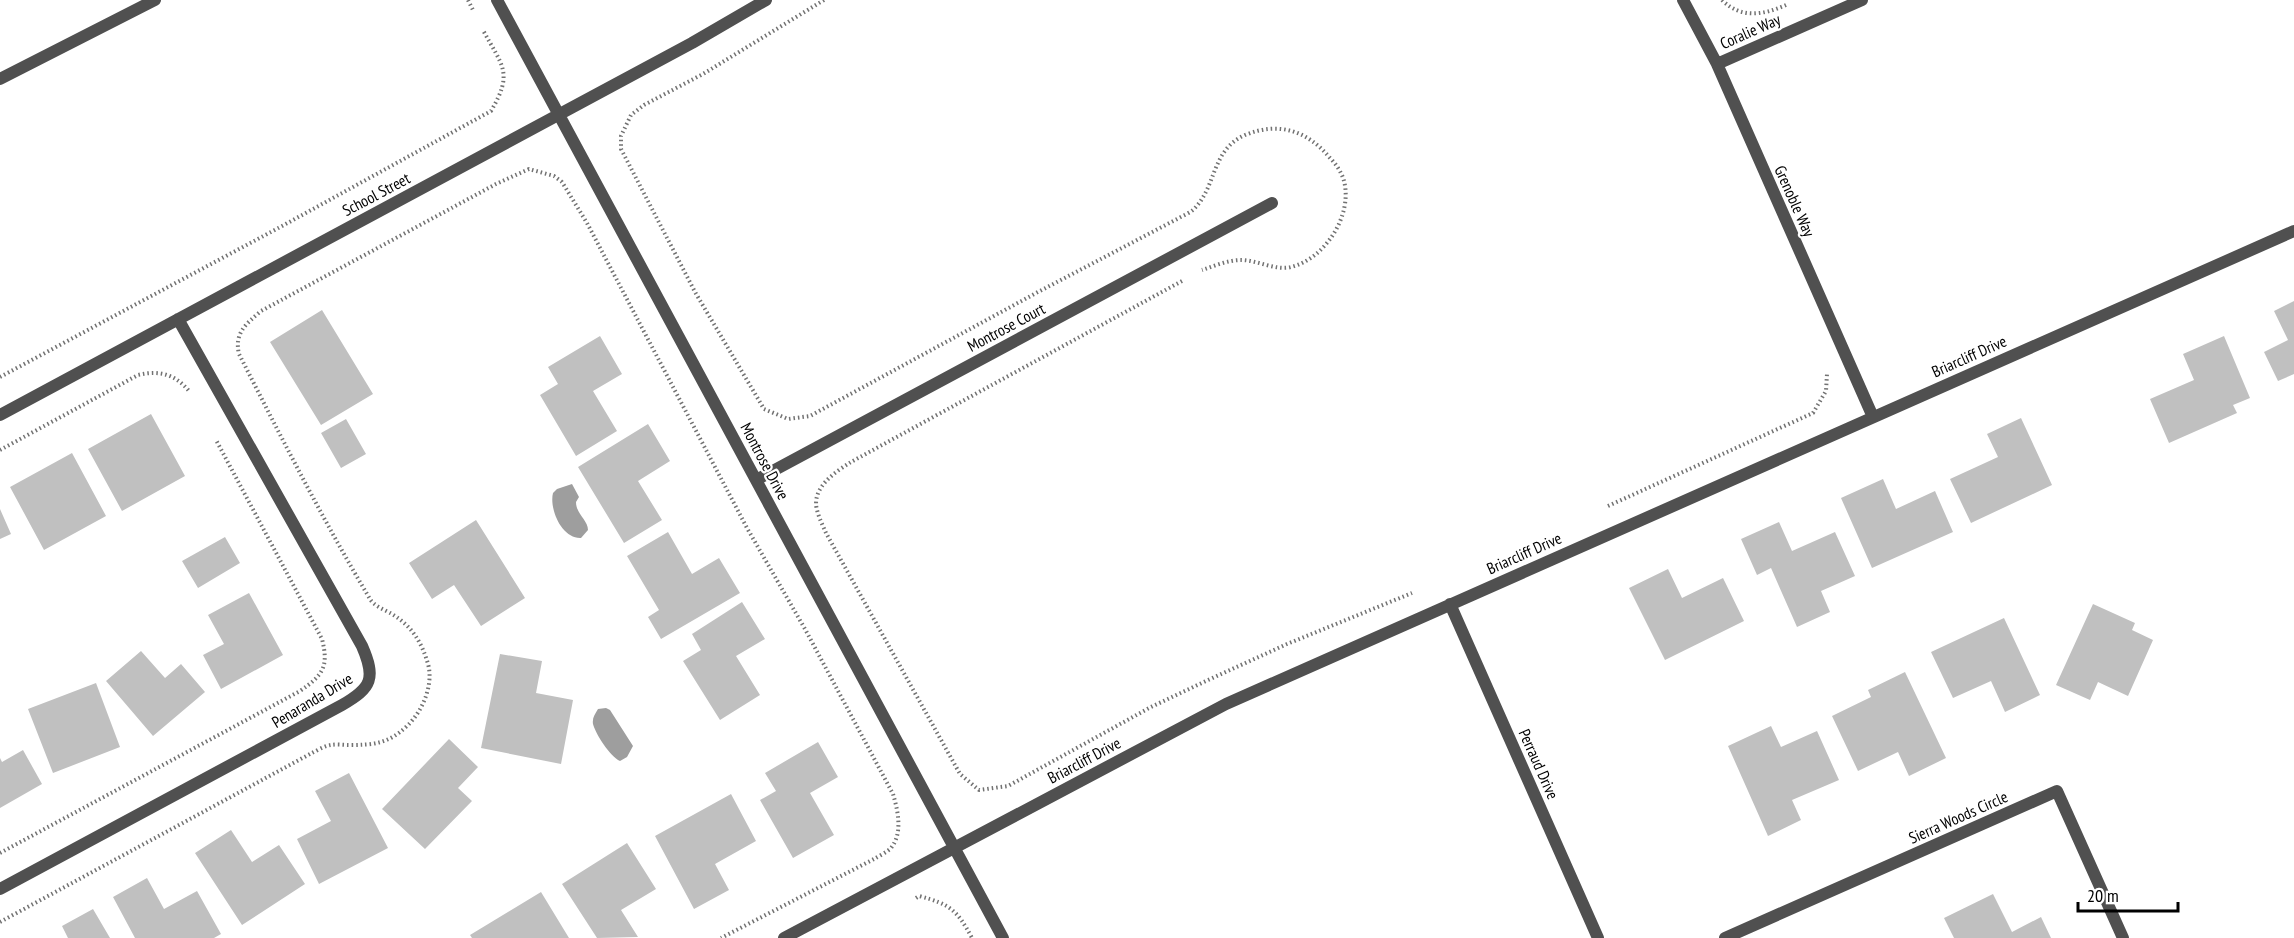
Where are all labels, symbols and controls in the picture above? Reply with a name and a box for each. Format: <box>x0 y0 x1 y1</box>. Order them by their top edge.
street label: Coralie Way <box>1717 9 1783 53</box>
street label: Grenoble Way <box>1770 162 1820 240</box>
street label: School Street <box>339 168 414 220</box>
street label: Montrose Court <box>964 298 1049 356</box>
street label: Briarcliff Drive <box>1928 331 2010 381</box>
street label: Montrose Drive <box>736 419 794 503</box>
street label: Briarcliff Drive <box>1483 528 1565 578</box>
street label: Penaranda Drive <box>268 668 356 732</box>
street label: Perraud Drive <box>1515 726 1563 802</box>
street label: Briarcliff Drive <box>1044 732 1124 788</box>
street label: Sierra Woods Circle <box>1905 786 2011 848</box>
scale bar <box>2078 875 2178 913</box>
text: 20 m <box>2087 884 2119 907</box>

